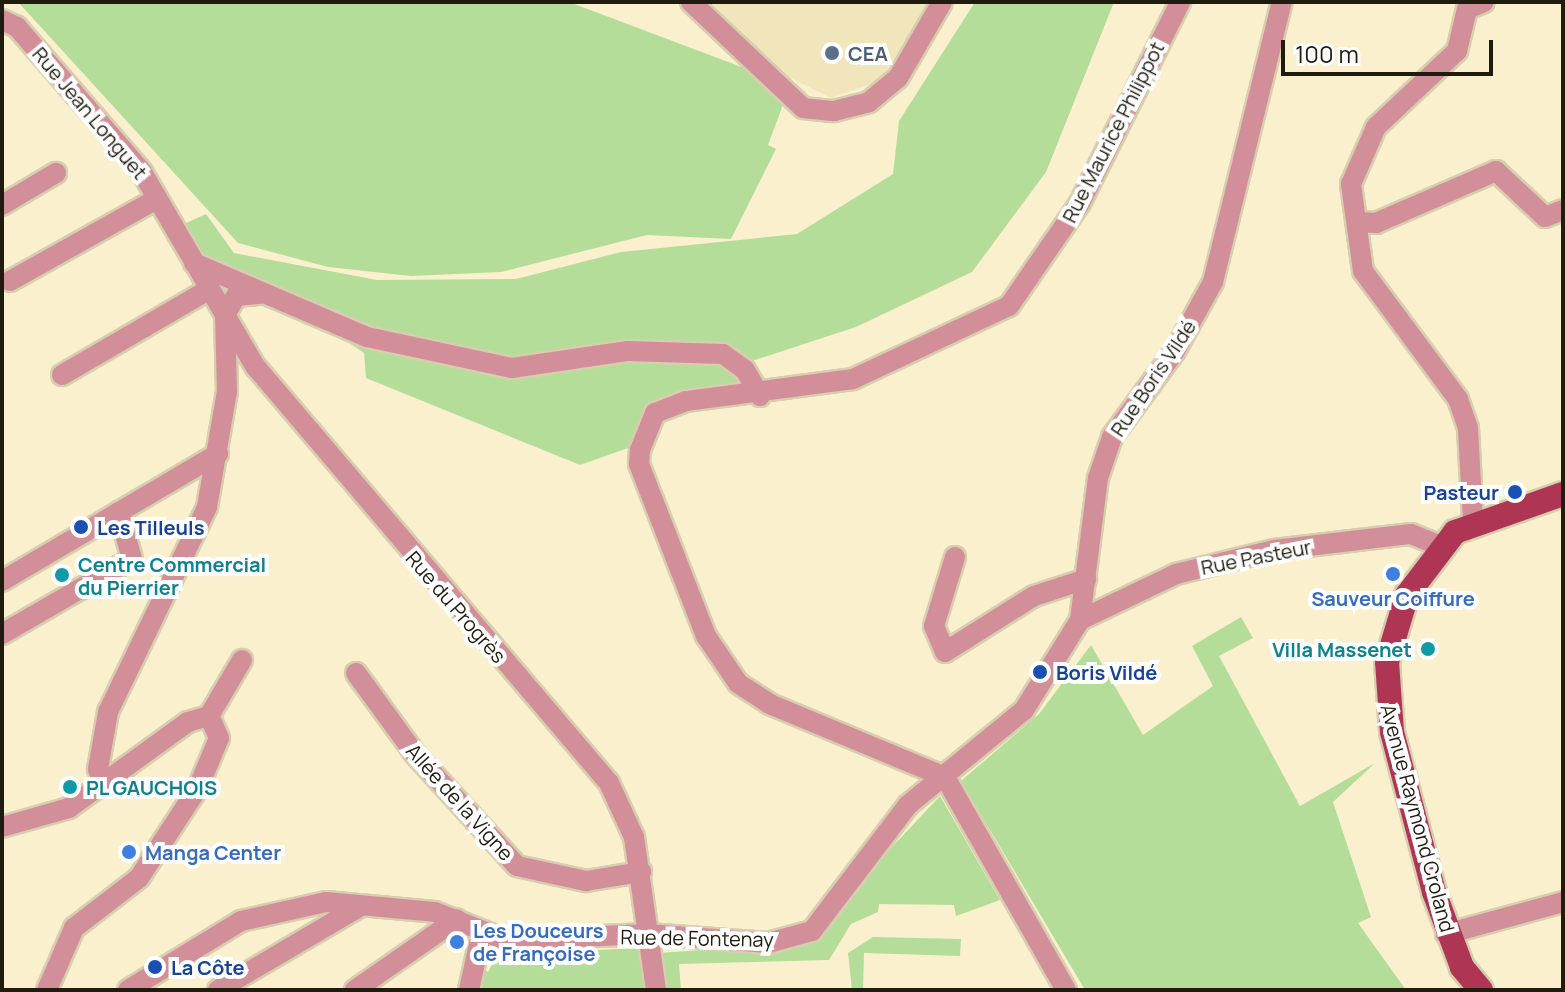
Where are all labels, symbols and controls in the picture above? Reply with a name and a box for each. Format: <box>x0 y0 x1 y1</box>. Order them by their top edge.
scale bar <box>1285 24 1497 74</box>
text: 100 m <box>1295 37 1359 70</box>
street label: Rue Maurice Philippot <box>1057 38 1169 226</box>
place label: CEA <box>848 41 888 65</box>
street label: Rue Jean Longuet <box>28 42 152 184</box>
marker: CEA <box>823 44 841 62</box>
street label: Rue Boris Vildé <box>1105 315 1201 441</box>
place label: Pasteur <box>1424 480 1499 504</box>
marker: Pasteur <box>1506 483 1524 501</box>
place label: Les Tilleuls <box>97 515 204 539</box>
marker: Les Tilleuls <box>72 518 90 536</box>
street label: Rue Pasteur <box>1199 535 1313 579</box>
street label: Rue du Progrès <box>401 546 511 668</box>
place label: Centre Commercial du Pierrier <box>78 552 266 599</box>
marker: Sauveur Coiffure <box>1384 565 1402 583</box>
marker: Centre Commercial du Pierrier <box>53 566 71 584</box>
place label: Sauveur Coiffure <box>1311 586 1475 610</box>
place label: Villa Massenet <box>1272 637 1412 661</box>
marker: Villa Massenet <box>1419 640 1437 658</box>
place label: Boris Vildé <box>1056 660 1157 684</box>
marker: Boris Vildé <box>1031 663 1049 681</box>
street label: Avenue Raymond Croland <box>1376 701 1460 935</box>
street label: Allée de la Vigne <box>401 739 519 865</box>
place label: PL GAUCHOIS <box>86 775 218 799</box>
marker: PL GAUCHOIS <box>61 778 79 796</box>
place label: Manga Center <box>145 840 281 864</box>
marker: Manga Center <box>120 843 138 861</box>
place label: Les Douceurs de Françoise <box>473 918 604 965</box>
street label: Rue de Fontenay <box>620 925 774 951</box>
marker: Les Douceurs de Françoise <box>448 933 466 951</box>
place label: La Côte <box>171 955 244 979</box>
marker: La Côte <box>146 958 164 976</box>

